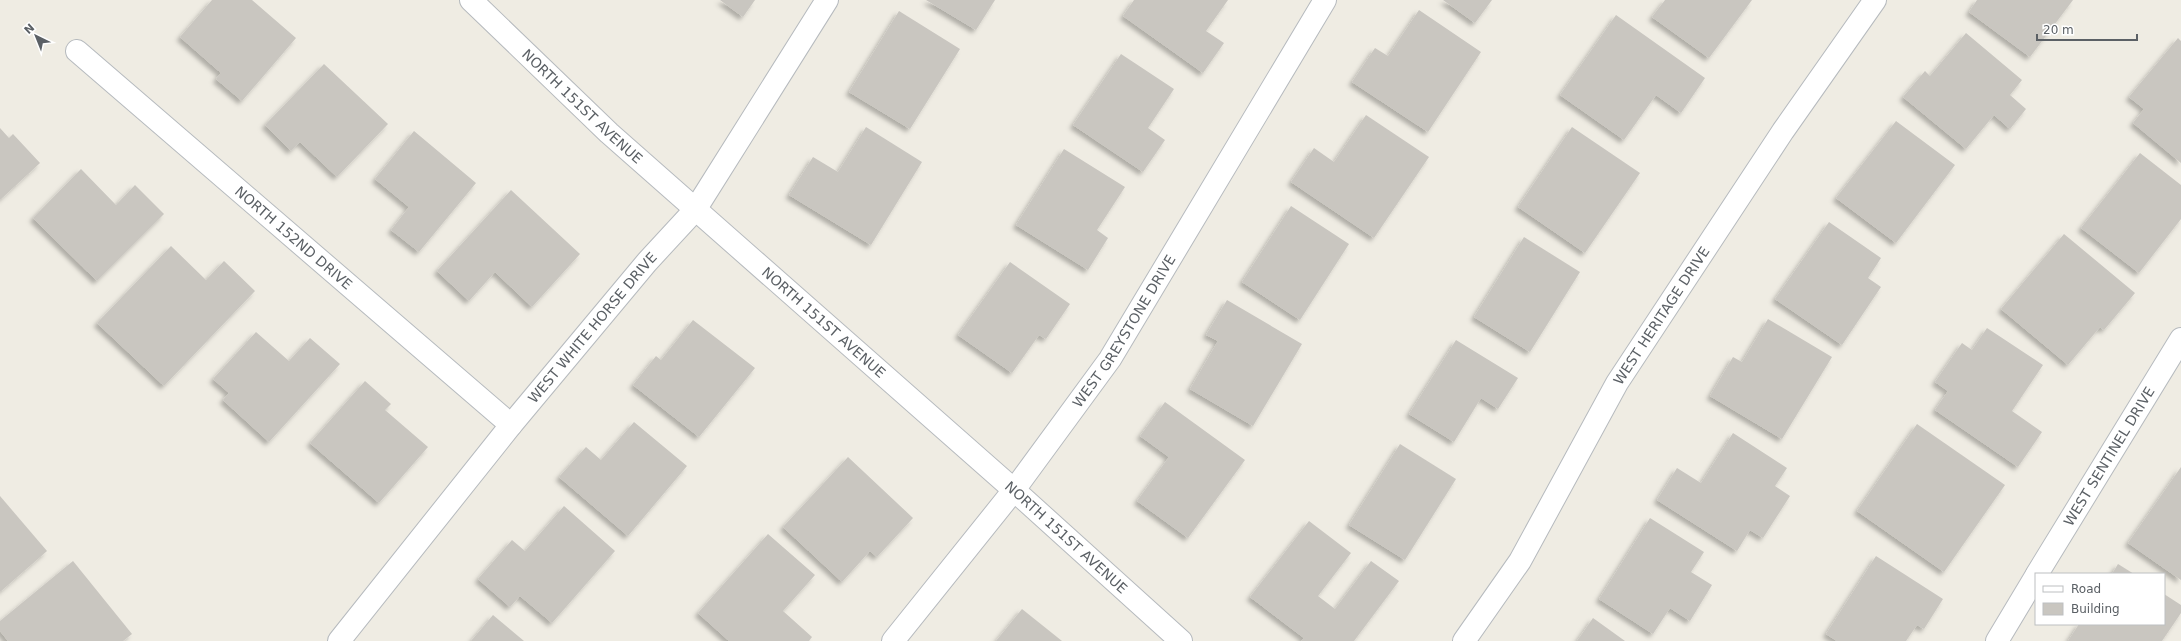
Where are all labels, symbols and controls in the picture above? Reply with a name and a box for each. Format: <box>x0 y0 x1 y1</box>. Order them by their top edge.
north arrow <box>16 16 56 56</box>
scale bar <box>2037 16 2137 42</box>
text: N <box>22 21 37 37</box>
text: 20 m <box>2043 23 2074 37</box>
street label: NORTH 151ST AVENUE <box>519 46 646 167</box>
street label: NORTH 152ND DRIVE <box>232 183 355 293</box>
street label: WEST HERITAGE DRIVE <box>1610 244 1713 388</box>
street label: WEST WHITE HORSE DRIVE <box>525 249 660 406</box>
street label: WEST GREYSTONE DRIVE <box>1069 252 1179 410</box>
street label: NORTH 151ST AVENUE <box>759 264 889 381</box>
street label: WEST SENTINEL DRIVE <box>2060 384 2158 529</box>
street label: NORTH 151ST AVENUE <box>1002 478 1131 597</box>
legend <box>2035 573 2165 625</box>
text: Road <box>2071 582 2101 596</box>
text: Building <box>2071 602 2120 616</box>

